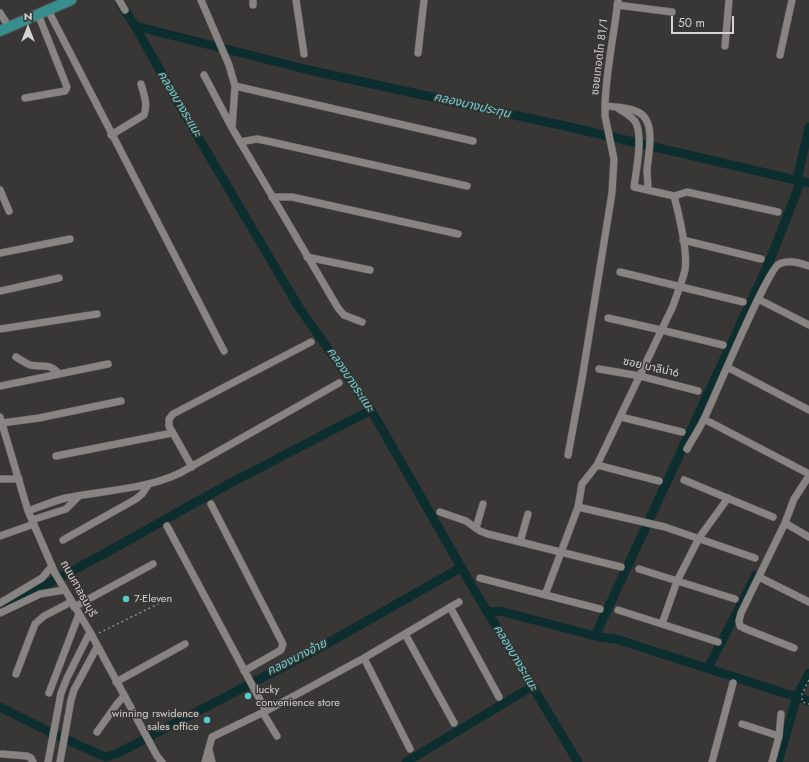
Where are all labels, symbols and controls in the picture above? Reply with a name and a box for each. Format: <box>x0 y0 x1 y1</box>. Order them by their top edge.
north arrow <box>8 8 48 48</box>
text: N <box>24 8 32 24</box>
scale bar <box>673 8 736 34</box>
text: 50 m <box>678 14 705 32</box>
street label: ซอยเทอดไท 81/1 <box>589 18 611 96</box>
water label: คลองบางระแนะ <box>154 68 204 140</box>
water label: คลองบางประทุน <box>432 90 512 122</box>
water label: คลองบางระแนะ <box>323 345 377 415</box>
street label: ซอย บาลีน่า6 <box>622 355 680 381</box>
street label: ถนนศาลธนบุรี <box>57 558 99 620</box>
place label: 7-Eleven <box>134 592 172 606</box>
marker: 7-Eleven <box>121 594 131 604</box>
water label: คลองบางระแนะ <box>490 622 540 694</box>
water label: คลองบางอ้าย <box>265 637 329 679</box>
place label: lucky convenience store <box>256 683 340 709</box>
marker: lucky convenience store <box>243 691 253 701</box>
place label: winning rswidence sales office <box>112 707 199 733</box>
marker: winning rswidence sales office <box>202 715 212 725</box>

